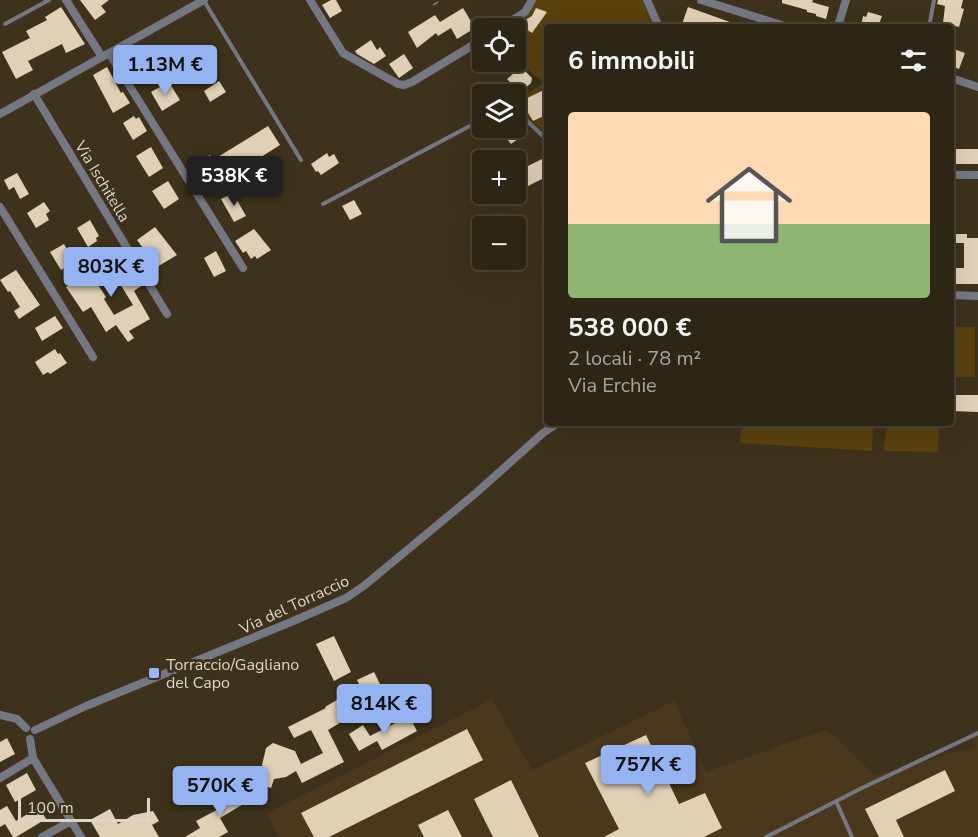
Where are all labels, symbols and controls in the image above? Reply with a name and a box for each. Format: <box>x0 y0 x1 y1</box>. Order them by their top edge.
map controls <box>472 18 526 270</box>
button: locate <box>472 18 526 72</box>
text: 6 immobili <box>568 43 695 78</box>
icon: filters <box>897 44 930 77</box>
pin: 1.13M € <box>110 45 220 96</box>
text: 1.13M € <box>127 51 203 78</box>
button: layers <box>472 84 526 138</box>
street label: Via Ischitella <box>69 136 135 226</box>
button: + <box>472 150 526 204</box>
icon: home <box>695 151 803 259</box>
pin: 538K € <box>185 156 283 207</box>
text: 538K € <box>201 162 267 189</box>
button: − <box>472 216 526 270</box>
pin: 803K € <box>62 247 160 298</box>
text: 803K € <box>78 253 144 280</box>
text: 538 000 € <box>568 310 691 345</box>
text: 2 locali · 78 m² <box>568 345 701 372</box>
text: Via Erchie <box>568 372 657 399</box>
street label: Via del Torraccio <box>235 570 353 640</box>
place label: Torraccio/Gagliano del Capo <box>166 654 299 694</box>
marker: Torraccio/Gagliano del Capo <box>147 666 161 680</box>
pin: 814K € <box>335 684 433 735</box>
text: 814K € <box>351 690 417 717</box>
pin: 757K € <box>599 745 697 796</box>
text: 757K € <box>615 751 681 778</box>
pin: 570K € <box>171 766 269 817</box>
text: 570K € <box>187 772 253 799</box>
scale bar <box>18 795 150 822</box>
text: 100 m <box>27 797 74 819</box>

